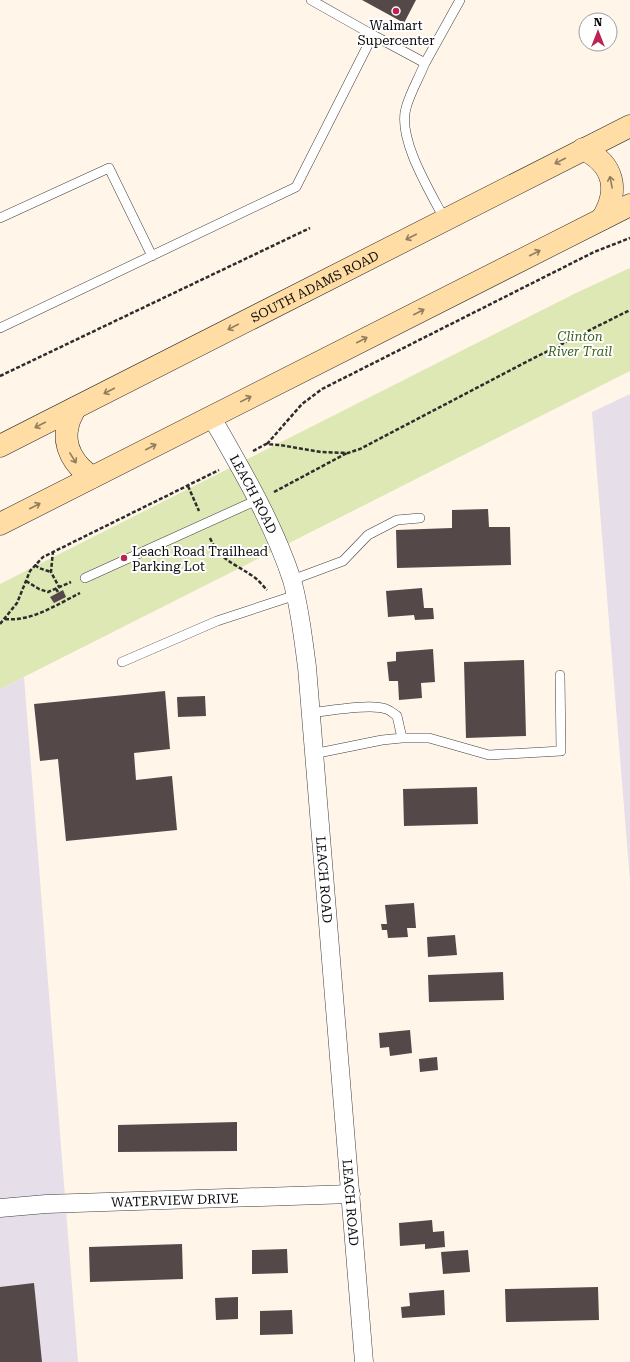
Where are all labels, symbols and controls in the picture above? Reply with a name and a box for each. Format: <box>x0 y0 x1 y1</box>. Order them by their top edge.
marker: Walmart Supercenter <box>391 6 401 16</box>
north arrow <box>578 12 618 52</box>
text: N <box>594 16 603 29</box>
place label: Walmart Supercenter <box>357 18 435 48</box>
one-way arrow <box>554 158 566 166</box>
one-way arrow <box>606 176 614 189</box>
one-way arrow <box>405 234 417 241</box>
street label: SOUTH ADAMS ROAD <box>248 247 381 325</box>
one-way arrow <box>529 249 541 256</box>
one-way arrow <box>413 307 425 315</box>
one-way arrow <box>228 324 240 332</box>
park label: Clinton River Trail <box>547 329 612 359</box>
one-way arrow <box>356 336 368 343</box>
one-way arrow <box>103 388 115 395</box>
one-way arrow <box>240 394 252 402</box>
one-way arrow <box>34 422 46 430</box>
one-way arrow <box>144 443 156 450</box>
one-way arrow <box>69 452 77 464</box>
street label: LEACH ROAD <box>227 452 280 536</box>
one-way arrow <box>29 502 41 509</box>
place label: Leach Road Trailhead Parking Lot <box>132 544 269 574</box>
marker: Leach Road Trailhead Parking Lot <box>119 553 129 563</box>
street label: LEACH ROAD <box>313 836 335 924</box>
street label: LEACH ROAD <box>340 1159 362 1247</box>
street label: WATERVIEW DRIVE <box>111 1190 239 1209</box>

